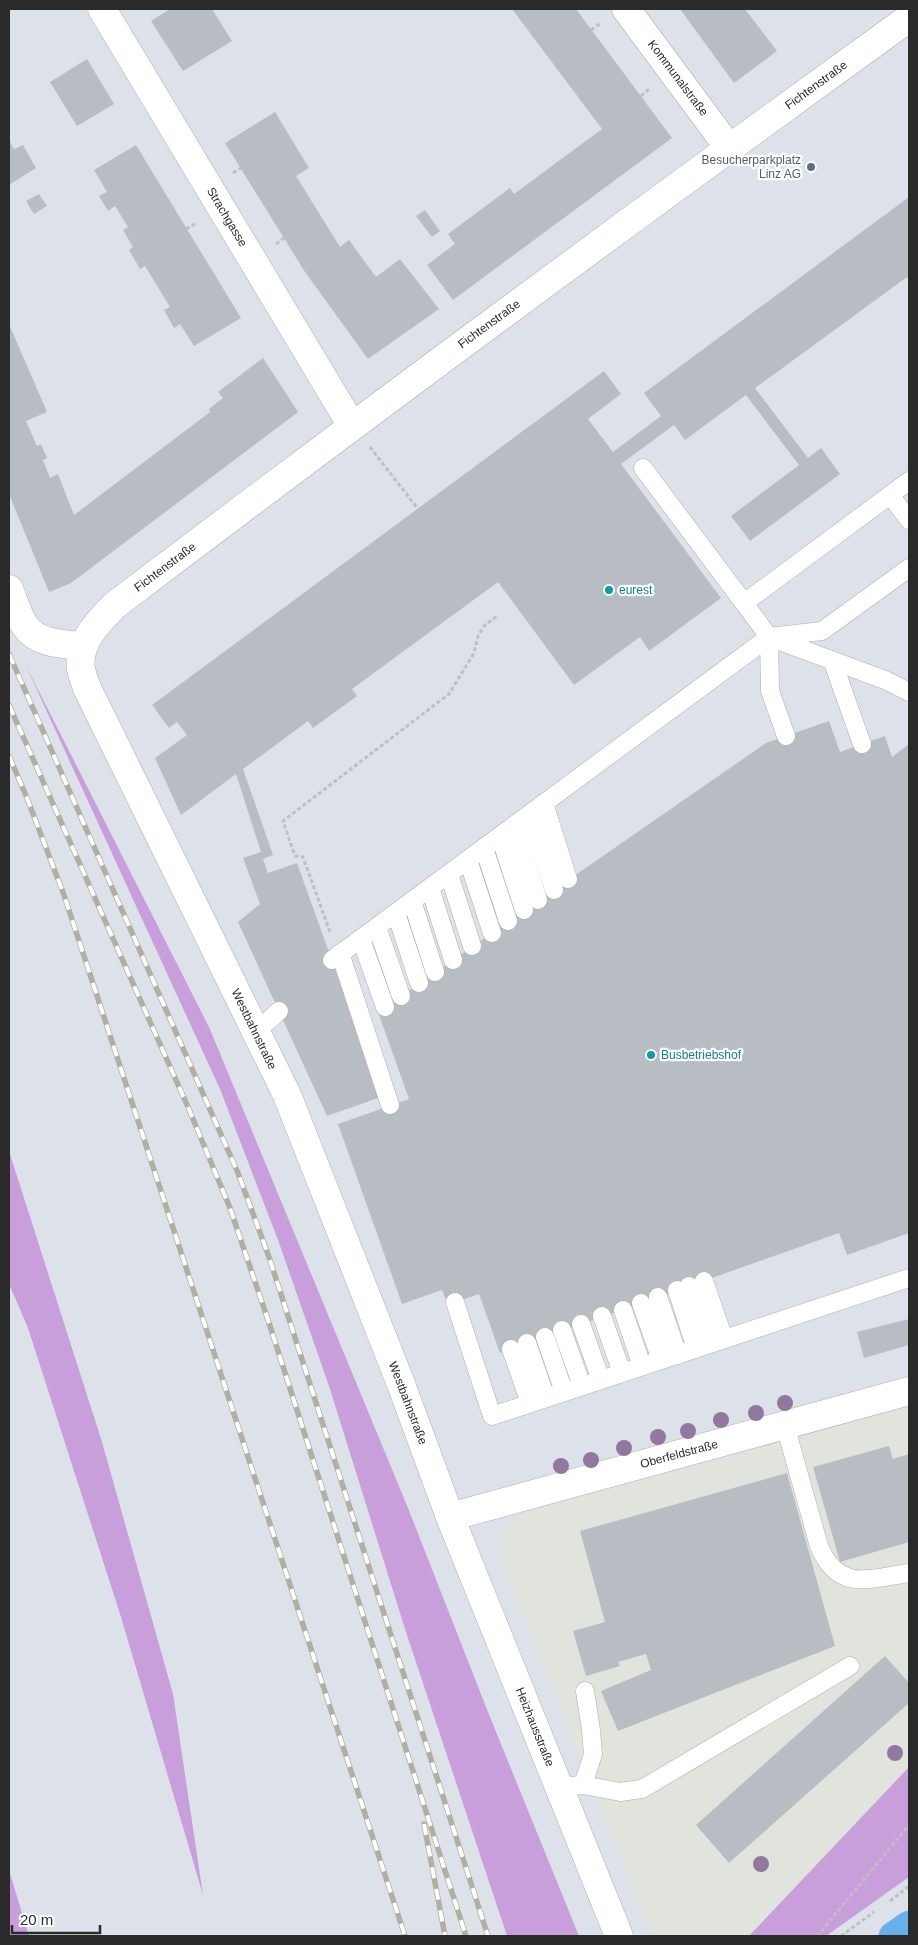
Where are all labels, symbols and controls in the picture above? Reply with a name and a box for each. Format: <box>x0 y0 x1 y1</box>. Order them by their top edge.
street label: Kommunalstraße <box>645 37 711 119</box>
street label: Fichtenstraße <box>782 58 850 112</box>
place label: Besucherparkplatz Linz AG <box>702 153 801 181</box>
marker: Besucherparkplatz Linz AG <box>805 161 817 173</box>
street label: Strachgasse <box>204 185 250 249</box>
street label: Fichtenstraße <box>455 297 523 351</box>
street label: Fichtenstraße <box>131 539 199 595</box>
place label: eurest <box>619 583 653 597</box>
marker: eurest <box>603 584 615 596</box>
street label: Westbahnstraße <box>228 986 280 1072</box>
place label: Busbetriebshof <box>661 1048 742 1062</box>
marker: Busbetriebshof <box>645 1049 657 1061</box>
street label: Westbahnstraße <box>386 1359 430 1447</box>
street label: Oberfeldstraße <box>639 1437 720 1471</box>
street label: Heizhausstraße <box>513 1685 557 1769</box>
scale bar <box>12 1902 100 1934</box>
text: 20 m <box>20 1911 53 1928</box>

